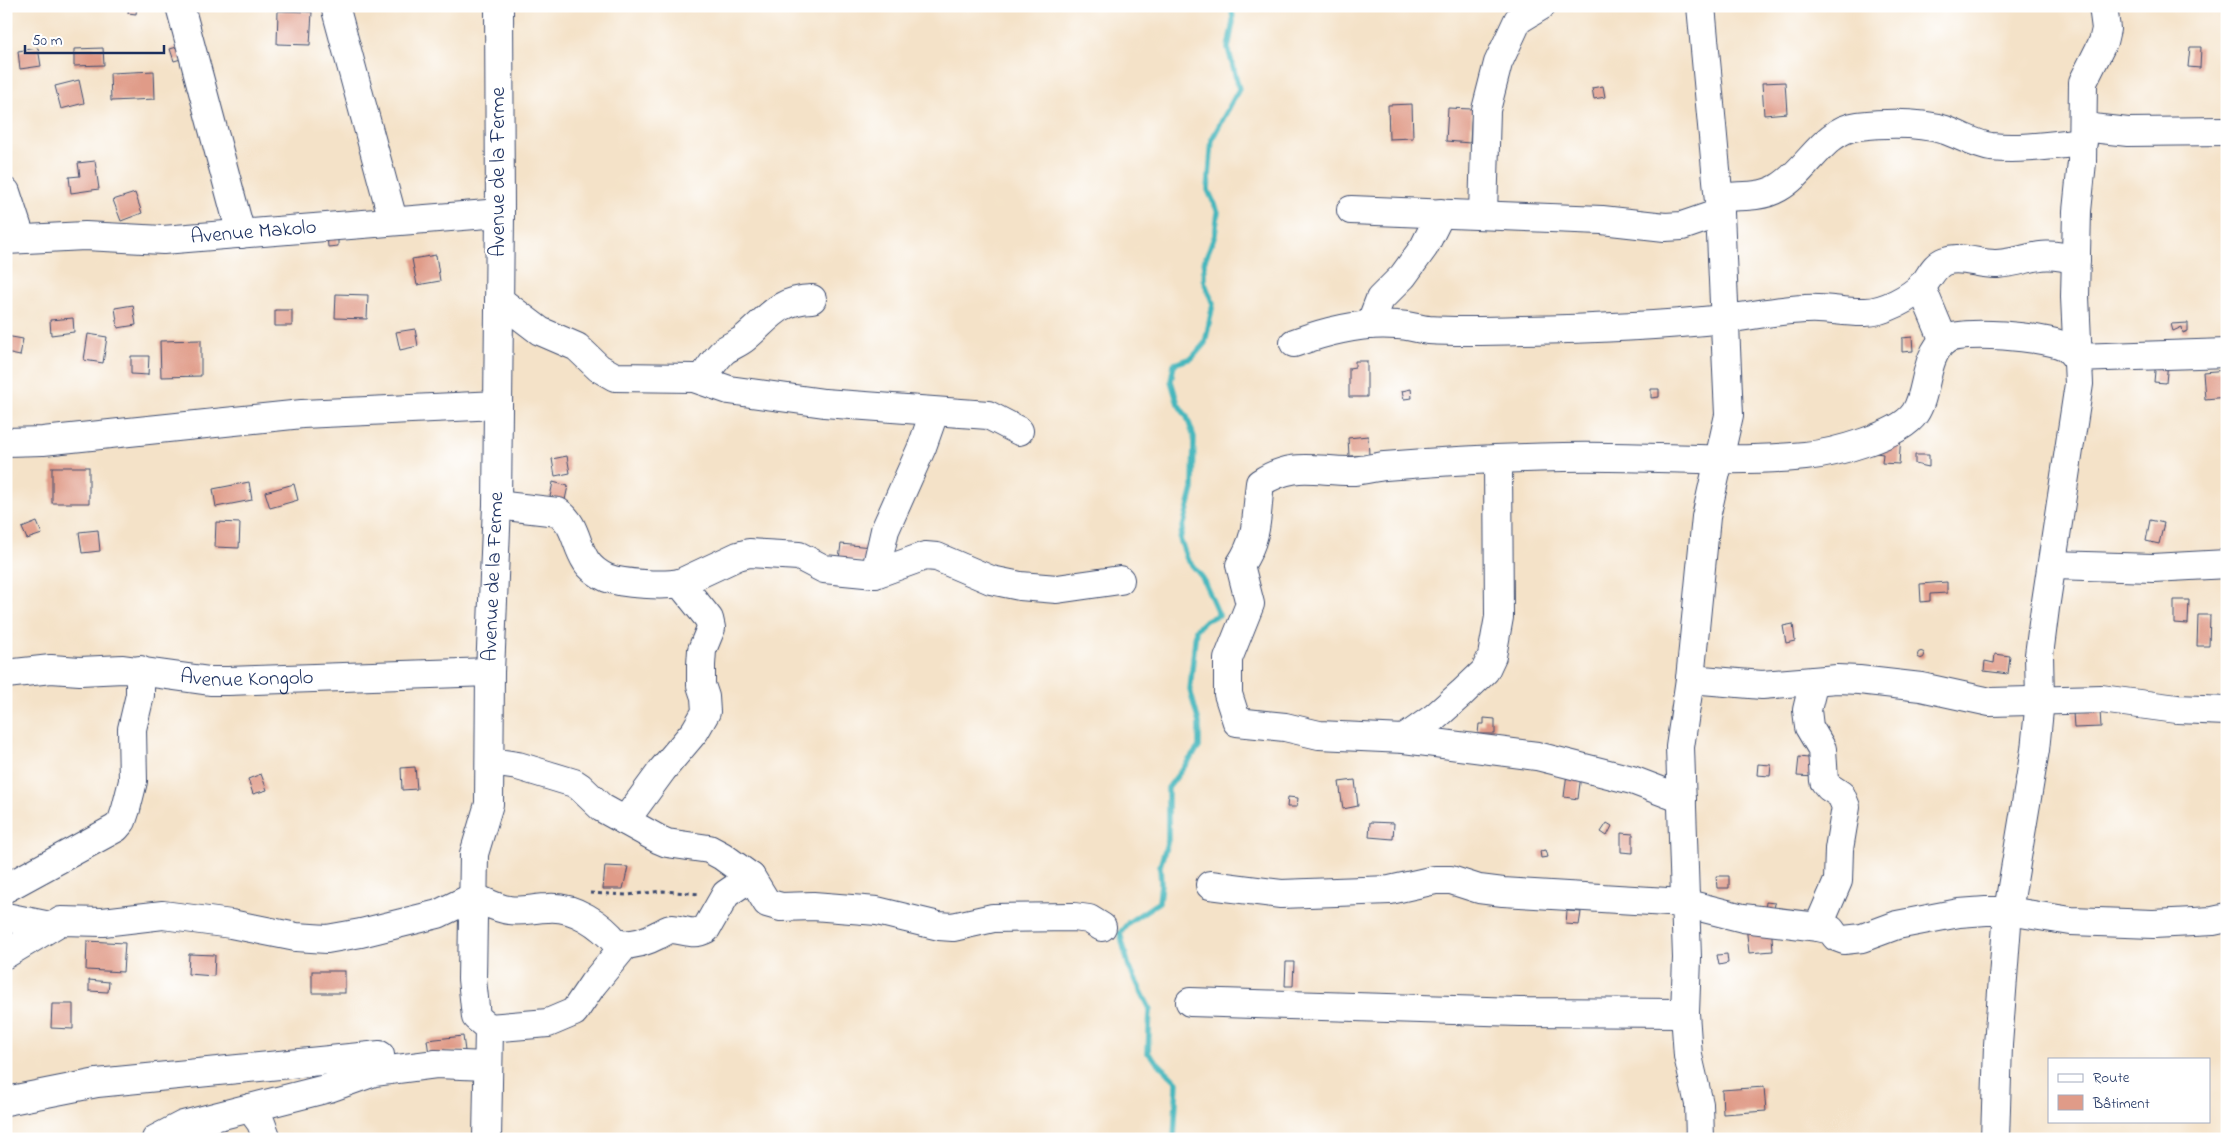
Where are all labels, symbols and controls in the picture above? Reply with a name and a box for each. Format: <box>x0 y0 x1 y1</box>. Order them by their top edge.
scale bar <box>25 22 164 54</box>
text: 50 m <box>32 30 63 52</box>
street label: Avenue de la Ferme <box>484 86 514 257</box>
street label: Avenue Makolo <box>189 213 318 253</box>
street label: Avenue de la Ferme <box>475 491 512 662</box>
street label: Avenue Kongolo <box>178 662 314 696</box>
legend <box>2048 1058 2210 1122</box>
text: Route <box>2093 1067 2130 1089</box>
text: Bâtiment <box>2092 1093 2150 1115</box>

